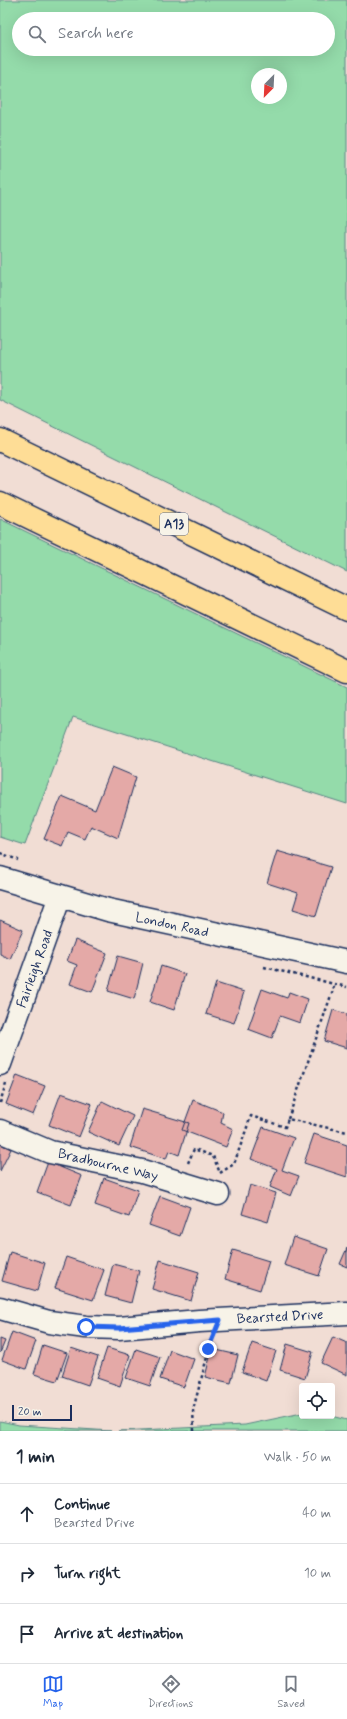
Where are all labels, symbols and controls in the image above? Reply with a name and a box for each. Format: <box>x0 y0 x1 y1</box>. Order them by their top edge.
search box <box>12 12 335 56</box>
icon: search <box>26 23 48 45</box>
text: Search here <box>58 24 134 44</box>
north arrow <box>251 68 287 104</box>
road number: A13 <box>160 513 188 535</box>
street label: London Road <box>134 908 210 942</box>
street label: Fairleigh Road <box>13 927 57 1011</box>
street label: Bradbourne Way <box>56 1145 160 1185</box>
street label: Bearsted Drive <box>236 1306 324 1328</box>
route start <box>77 1318 95 1336</box>
route end <box>199 1340 217 1358</box>
map controls <box>299 1383 335 1419</box>
button: locate <box>299 1383 335 1419</box>
scale bar <box>12 1403 72 1422</box>
text: 20 m <box>18 1405 41 1419</box>
text: 1 min <box>16 1446 55 1468</box>
text: Walk · 50 m <box>264 1449 331 1466</box>
text: Continue <box>54 1495 110 1515</box>
icon: ahead <box>16 1503 38 1525</box>
text: 40 m <box>302 1505 331 1522</box>
text: Bearsted Drive <box>54 1515 135 1532</box>
icon: right <box>16 1563 38 1585</box>
text: Turn right <box>54 1564 121 1584</box>
text: 10 m <box>304 1565 331 1582</box>
icon: arrive <box>16 1623 38 1645</box>
text: Arrive at destination <box>54 1624 183 1644</box>
tab: Map <box>42 1673 64 1711</box>
tab: Directions <box>148 1673 193 1711</box>
tab: Saved <box>277 1673 305 1711</box>

